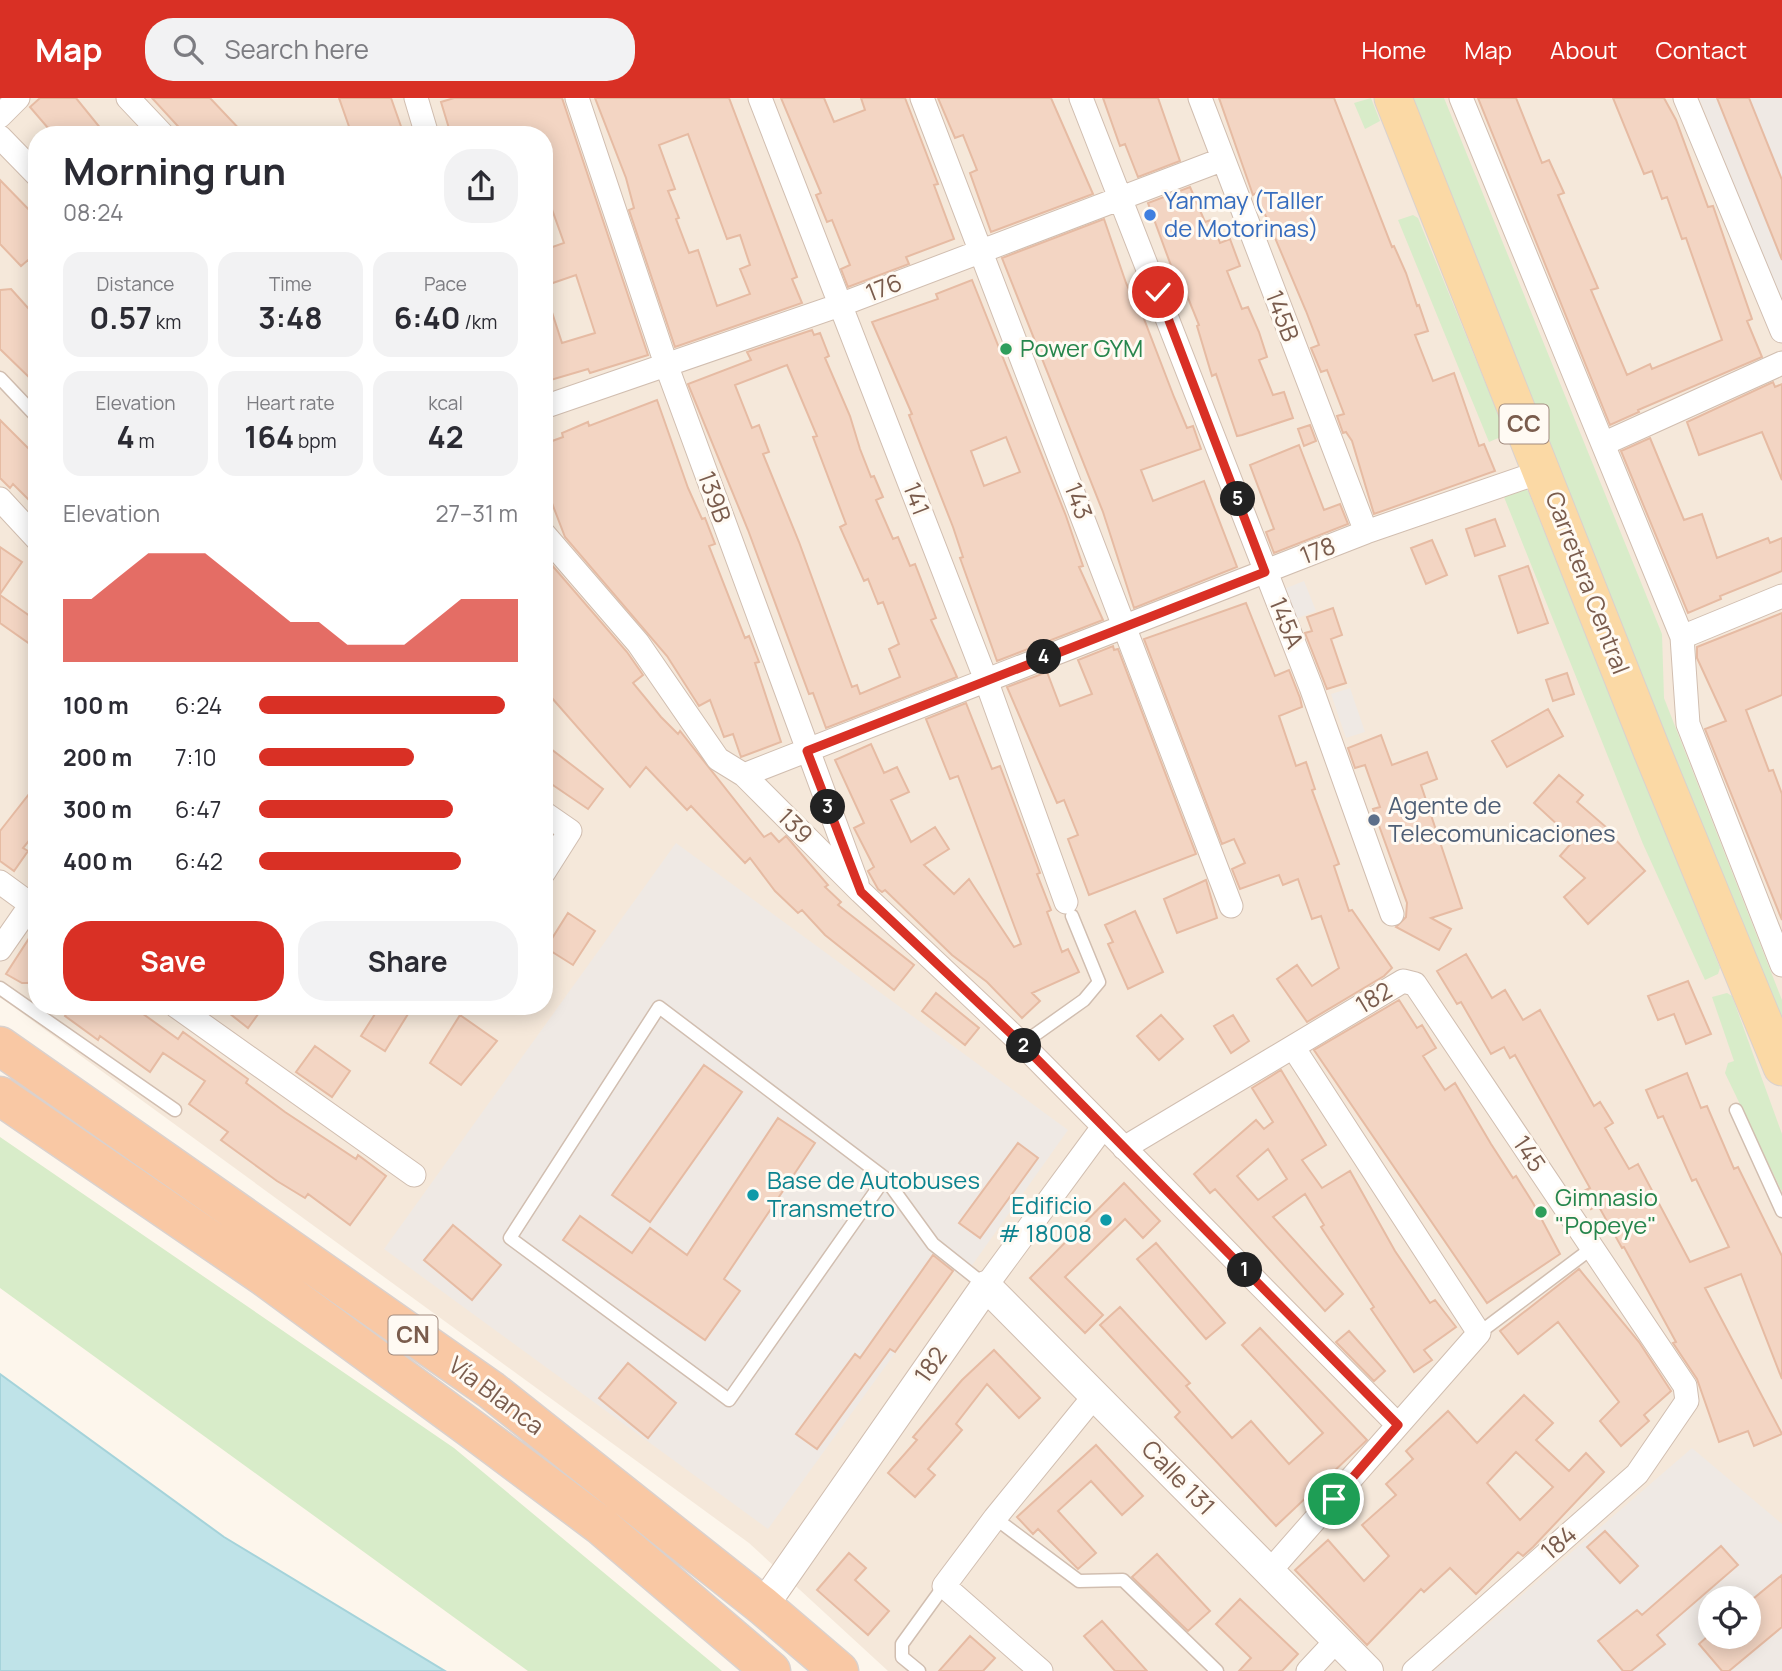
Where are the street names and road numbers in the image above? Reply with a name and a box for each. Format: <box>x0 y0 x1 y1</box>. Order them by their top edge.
street label: 176 <box>861 265 906 309</box>
street label: 145B <box>1259 285 1308 346</box>
road number: CC <box>1500 404 1548 444</box>
street label: 139B <box>691 466 740 527</box>
street label: 141 <box>896 477 939 520</box>
street label: 143 <box>1057 477 1101 524</box>
street label: Carretera Central <box>1538 487 1638 678</box>
street label: 178 <box>1295 528 1340 571</box>
street label: 145A <box>1262 592 1313 653</box>
street label: 139 <box>771 800 821 850</box>
street label: 182 <box>1349 973 1398 1020</box>
street label: 145 <box>1506 1128 1554 1178</box>
road number: CN <box>388 1316 438 1354</box>
street label: 182 <box>906 1340 954 1389</box>
street label: Vía Blanca <box>442 1348 552 1442</box>
street label: Calle 131 <box>1135 1432 1223 1522</box>
street label: 184 <box>1533 1517 1583 1567</box>

